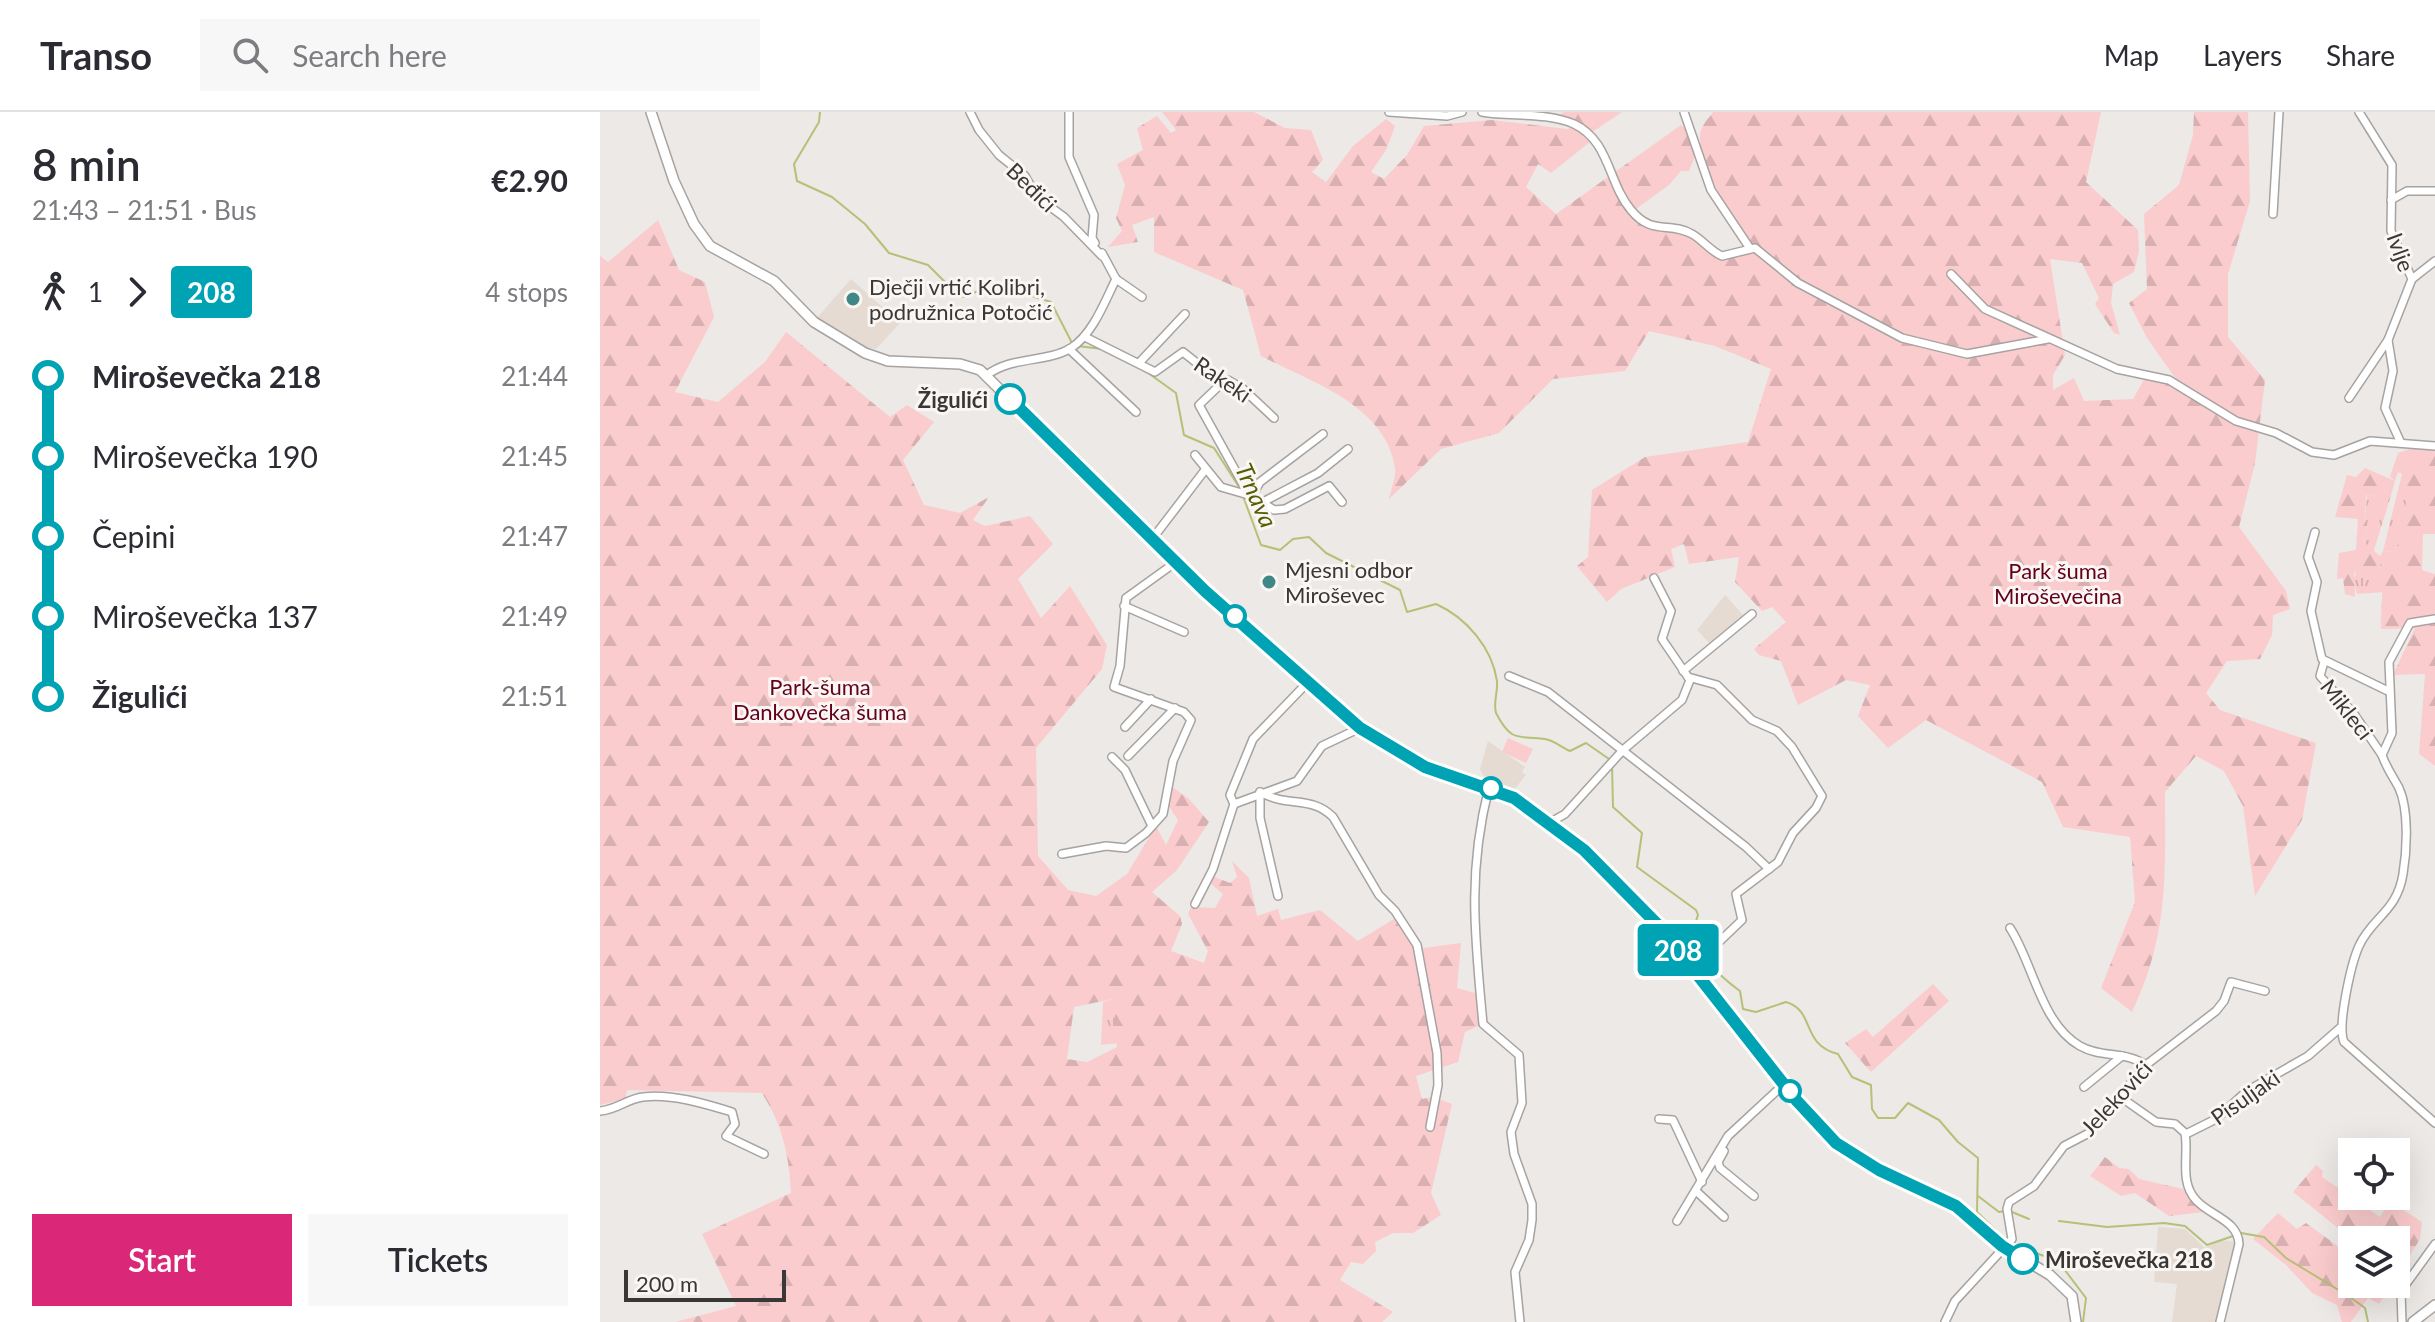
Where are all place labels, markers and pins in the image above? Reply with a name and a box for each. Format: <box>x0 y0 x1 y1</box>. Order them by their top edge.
place label: Dječji vrtić Kolibri, podružnica Potočić <box>869 273 1052 325</box>
marker: Dječji vrtić Kolibri, podružnica Potočić <box>844 290 862 308</box>
marker: Žigulići <box>995 384 1025 414</box>
place label: Žigulići <box>918 386 988 413</box>
place label: Mjesni odbor Miroševec <box>1285 556 1412 608</box>
marker: Mjesni odbor Miroševec <box>1260 573 1278 591</box>
unlabelled marker <box>1224 605 1246 627</box>
unlabelled marker <box>1480 777 1502 799</box>
unlabelled marker <box>1779 1080 1801 1102</box>
marker: Miroševečka 218 <box>2008 1244 2038 1274</box>
place label: Miroševečka 218 <box>2045 1246 2213 1273</box>

